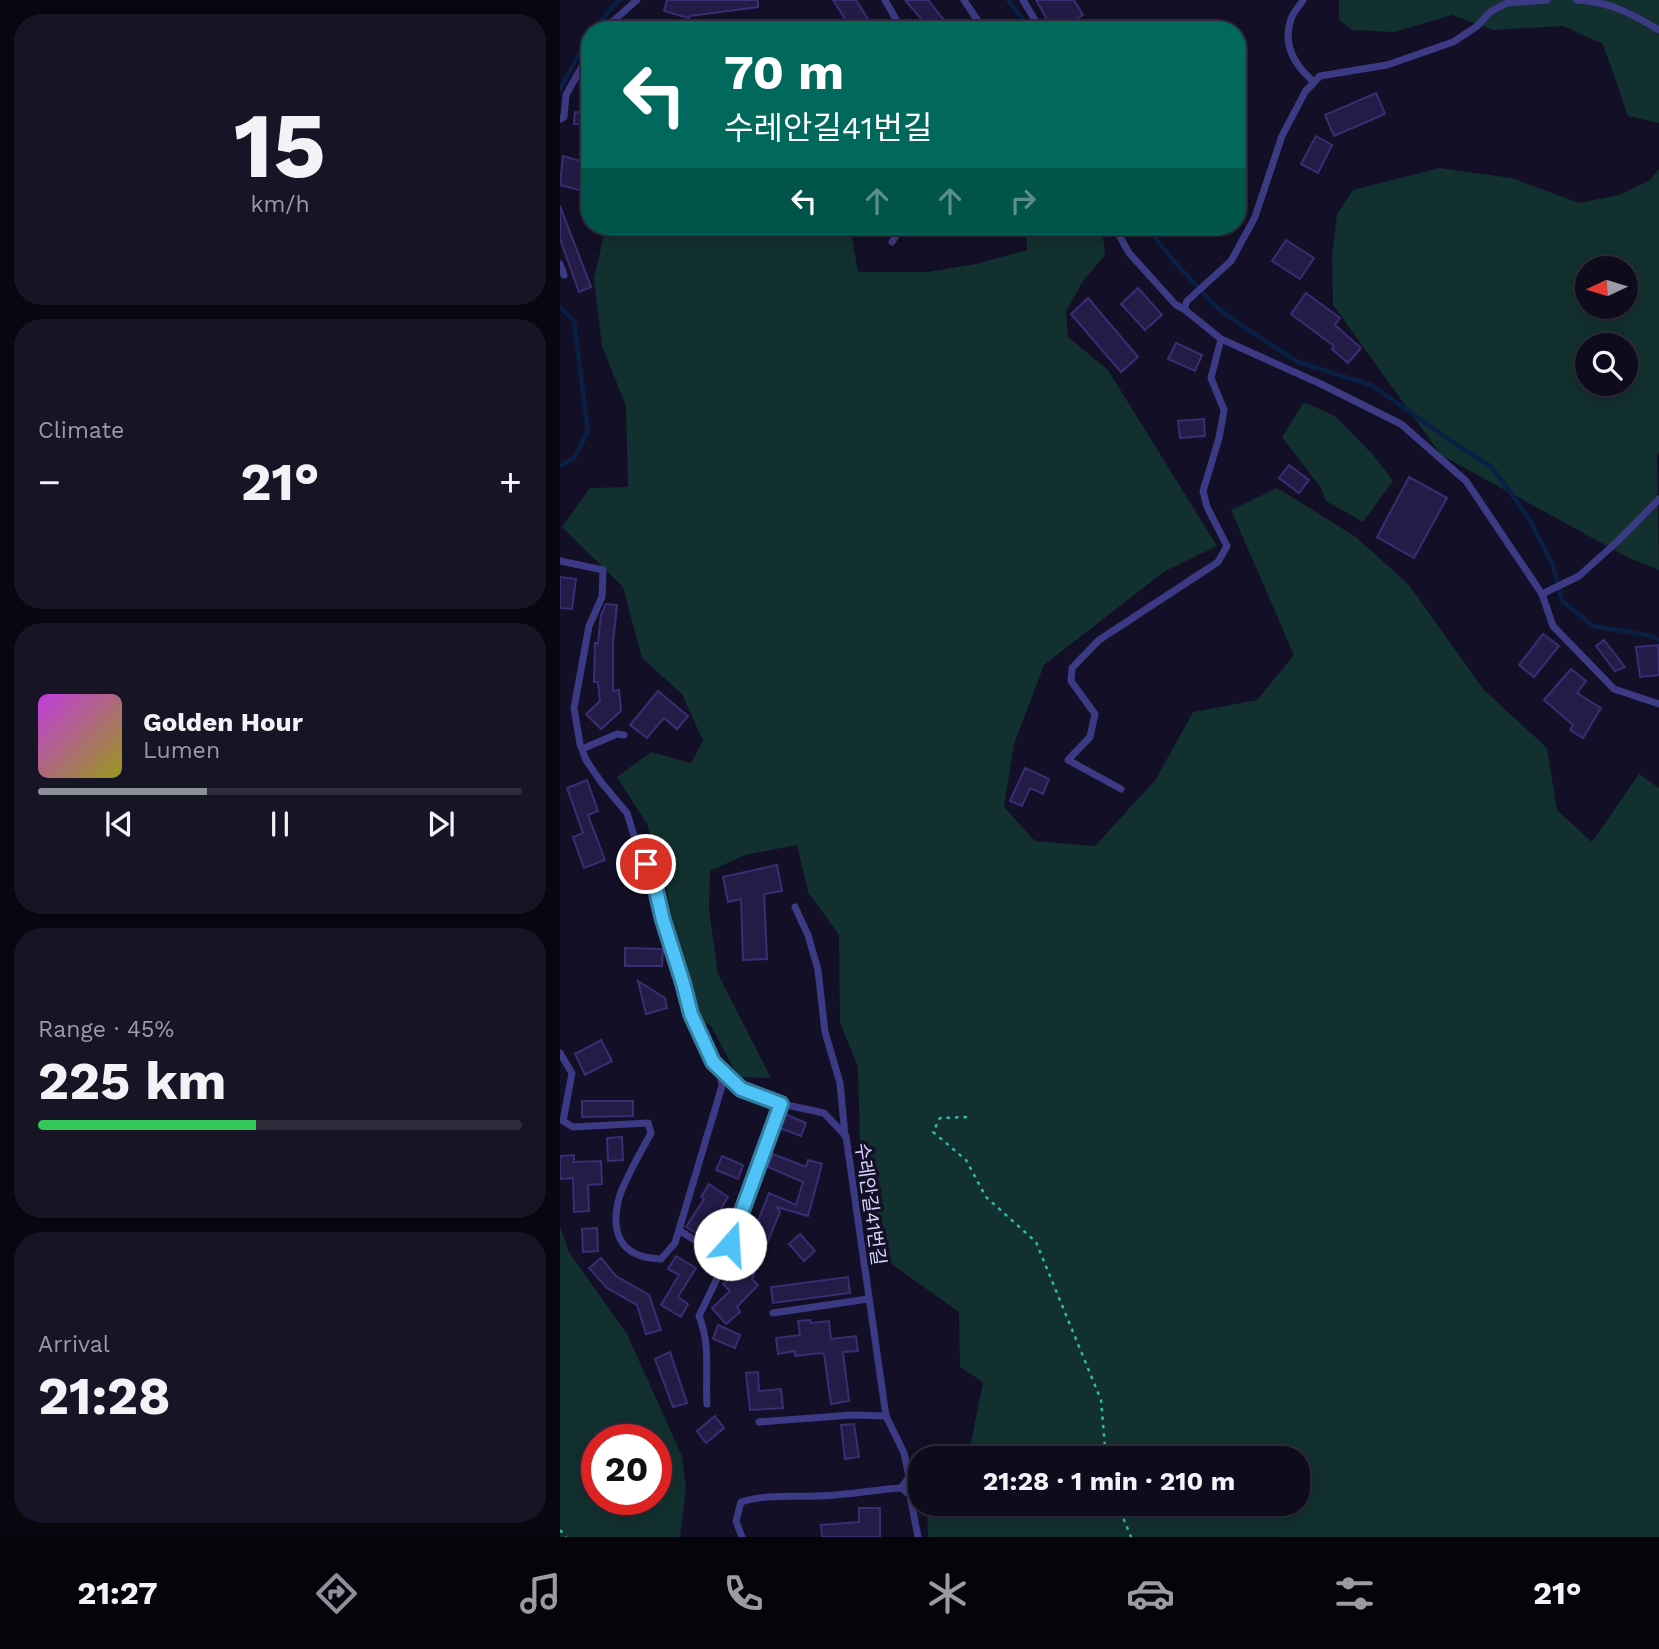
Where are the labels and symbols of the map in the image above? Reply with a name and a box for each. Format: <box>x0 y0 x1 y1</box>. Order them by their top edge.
north arrow <box>1575 256 1638 318</box>
pin <box>616 834 676 894</box>
street label: 수레안길41번길 <box>851 1141 890 1267</box>
position arrow <box>693 1207 767 1281</box>
speed limit sign: 20 <box>581 1424 672 1515</box>

